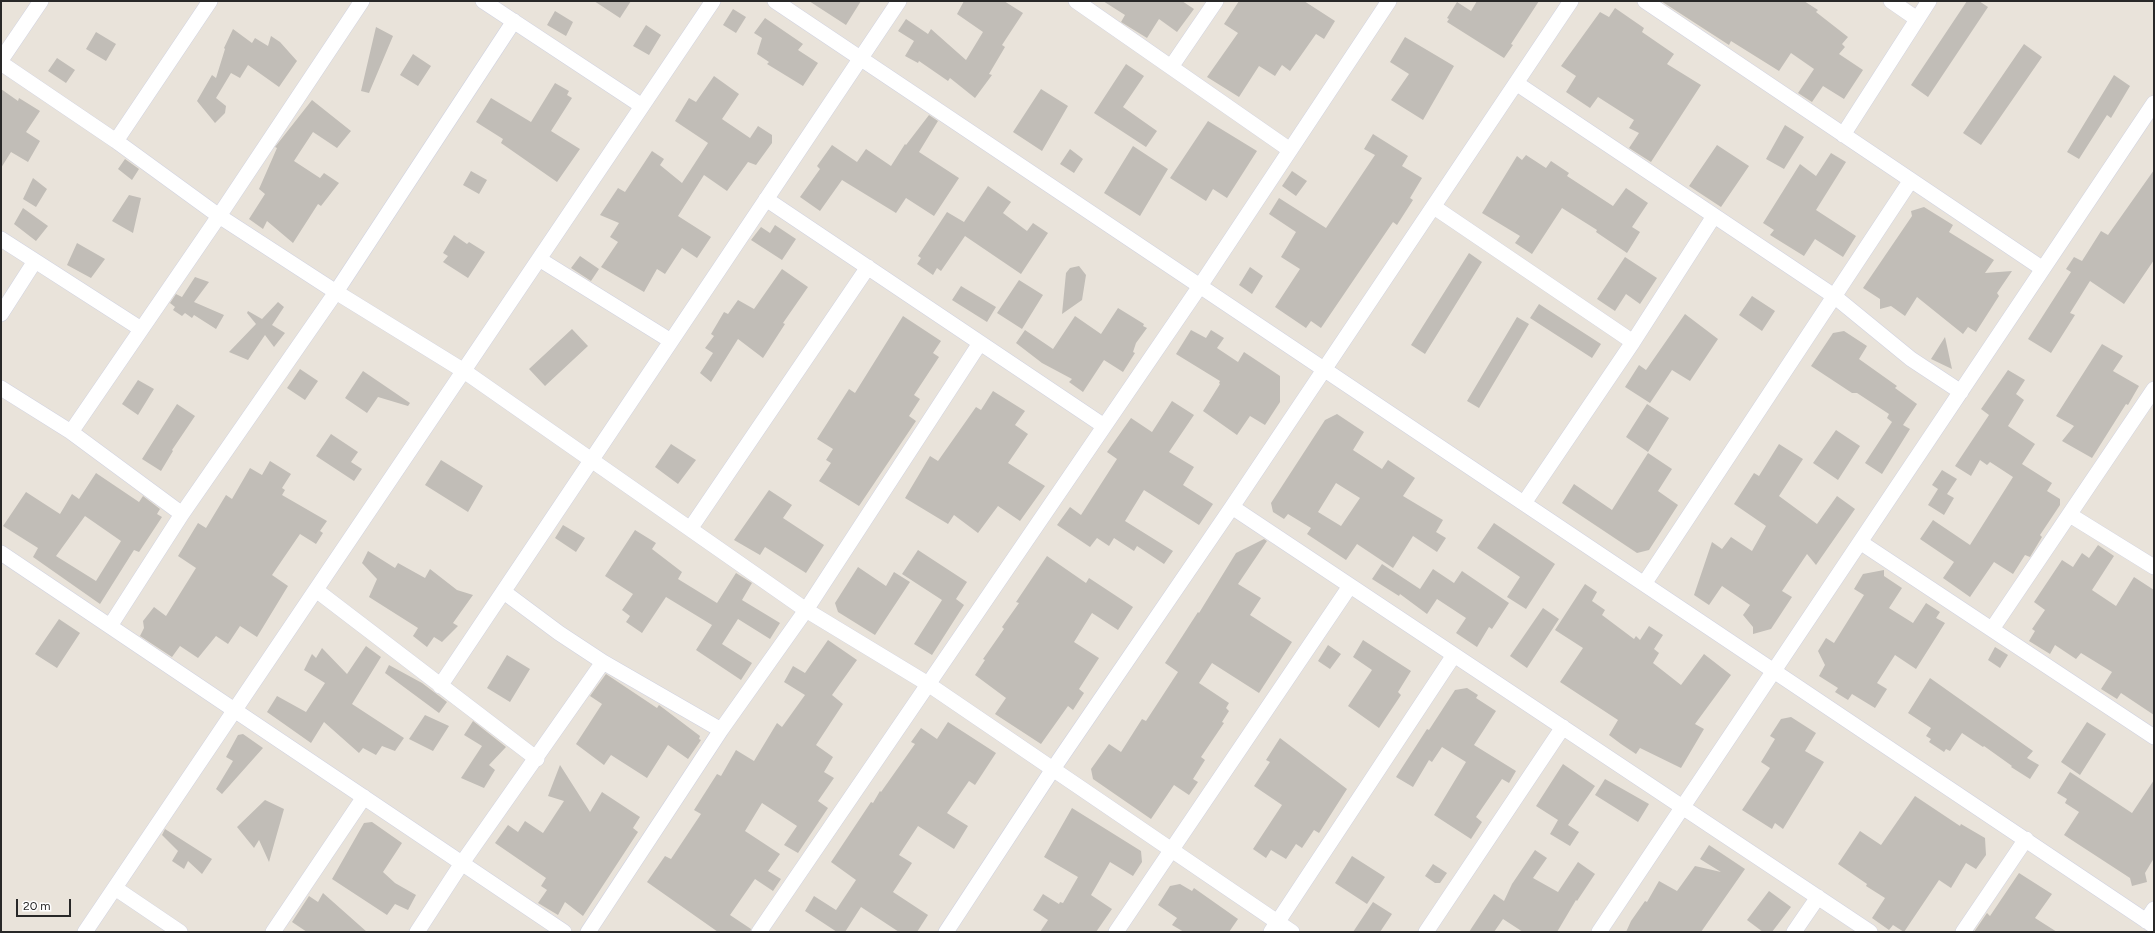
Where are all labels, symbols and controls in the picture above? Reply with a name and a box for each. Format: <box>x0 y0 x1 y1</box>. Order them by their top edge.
scale bar <box>18 891 73 917</box>
text: 20 m <box>23 899 51 913</box>

